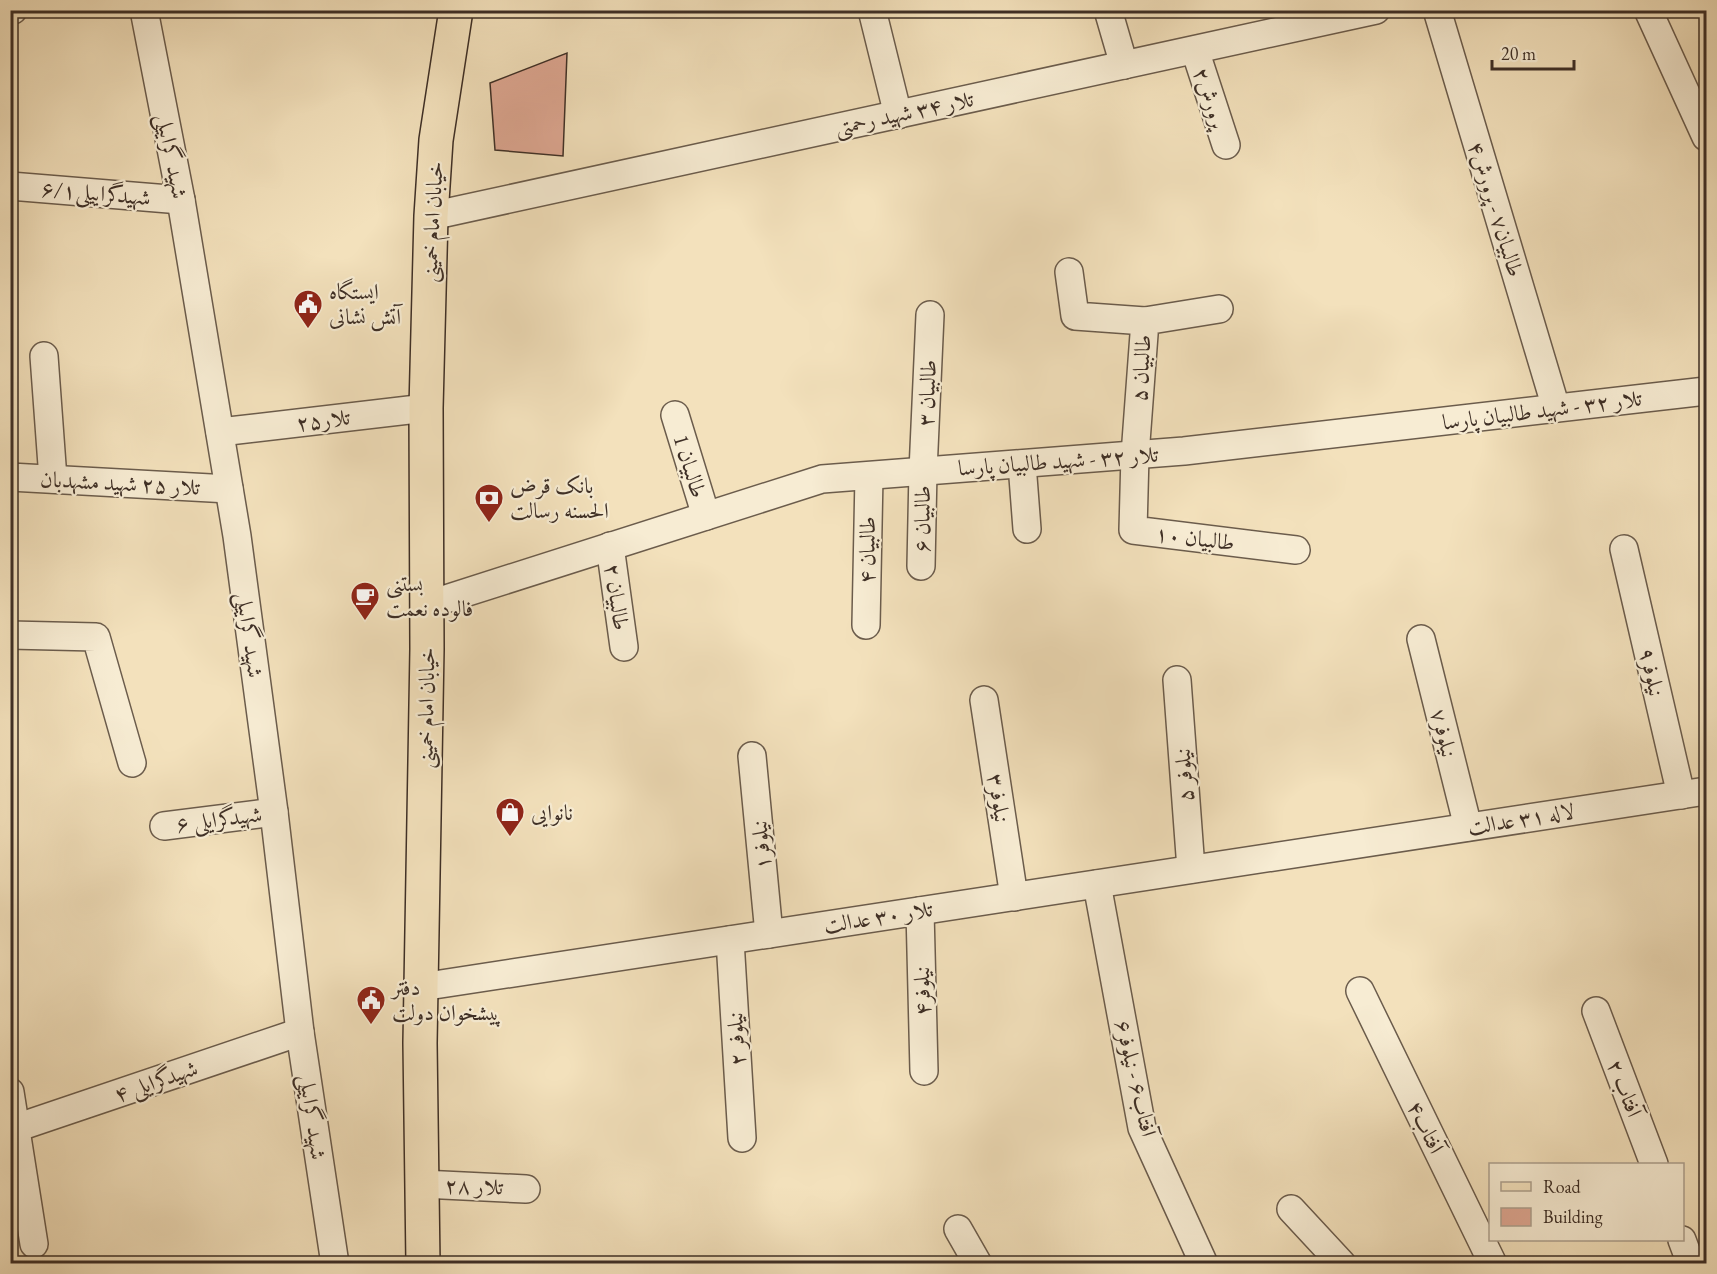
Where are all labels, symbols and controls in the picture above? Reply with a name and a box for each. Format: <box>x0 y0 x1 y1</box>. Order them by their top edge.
scale bar <box>1492 33 1574 71</box>
text: 20 m <box>1501 42 1536 65</box>
street label: پرورش۲ <box>1187 64 1234 134</box>
street label: تلار ۳۴ شهید رحمتی <box>832 84 977 143</box>
street label: شهید گراییلی <box>148 111 194 201</box>
street label: طالبیان۷ - پرورش۴ <box>1462 138 1530 280</box>
street label: خیابان امام خمینی <box>414 161 455 284</box>
street label: شهیدگراییلی۶/۱ <box>40 174 152 214</box>
place label: ایستگاه آتش نشانی <box>329 277 403 332</box>
public building icon: ایستگاه آتش نشانی <box>292 288 324 330</box>
street label: طالبیان ۵ <box>1124 334 1158 402</box>
street label: طالبیان ۳ <box>911 359 943 427</box>
street label: تلار ۳۲ - شهید طالبیان پارسا <box>1441 383 1644 439</box>
street label: تلار۲۵ <box>294 402 352 438</box>
street label: طالبیان 1 <box>667 431 713 501</box>
street label: تلار ۳۲ - شهید طالبیان پارسا <box>957 439 1160 484</box>
street label: تلار ۲۵ شهید مشهدبان <box>39 464 201 502</box>
place label: بانک قرض الحسنه رسالت <box>510 471 609 525</box>
bank icon: بانک قرض الحسنه رسالت <box>473 482 505 524</box>
street label: طالبیان ۶ <box>907 485 937 553</box>
street label: طالبیان ۴ <box>852 516 882 584</box>
street label: طالبیان ۱۰ <box>1154 519 1236 557</box>
street label: طالبیان ۲ <box>598 562 636 632</box>
place label: بستنی فالوده نعمت <box>386 569 473 623</box>
cafe icon: بستنی فالوده نعمت <box>349 580 381 622</box>
street label: شهید گراییلی <box>228 590 270 680</box>
street label: نیلوفر۹ <box>1632 645 1672 699</box>
street label: خیابان امام خمینی <box>410 647 447 769</box>
street label: نیلوفر۷ <box>1424 706 1464 760</box>
street label: نیلوفر ۵ <box>1168 747 1200 803</box>
street label: نیلوفر۳ <box>981 771 1017 825</box>
shop icon: نانوایی <box>494 796 526 838</box>
street label: لاله ۳۱ عدالت <box>1466 796 1576 842</box>
place label: نانوایی <box>531 798 573 828</box>
street label: شهیدگرایلی ۶ <box>174 799 264 841</box>
street label: نیلوفر۱ <box>744 819 778 871</box>
street label: تلار ۳۰ عدالت <box>822 894 935 940</box>
street label: نیلوفر۴ <box>907 966 937 1016</box>
place label: دفتر پیشخوان دولت <box>390 973 501 1027</box>
public building icon: دفتر پیشخوان دولت <box>355 984 387 1026</box>
street label: نیلوفر ۲ <box>720 1011 752 1067</box>
street label: آفتاب۶ - نیلوفر۶ <box>1108 1017 1164 1141</box>
street label: شهیدگرایلی ۴ <box>110 1053 202 1111</box>
street label: آفتاب ۲ <box>1601 1055 1650 1123</box>
street label: شهید گراییلی <box>291 1072 333 1162</box>
street label: آفتاب۴ <box>1401 1096 1452 1160</box>
legend <box>1489 1163 1684 1241</box>
street label: تلار ۲۸ <box>444 1170 504 1202</box>
text: Road <box>1543 1175 1582 1198</box>
text: Building <box>1543 1205 1603 1228</box>

